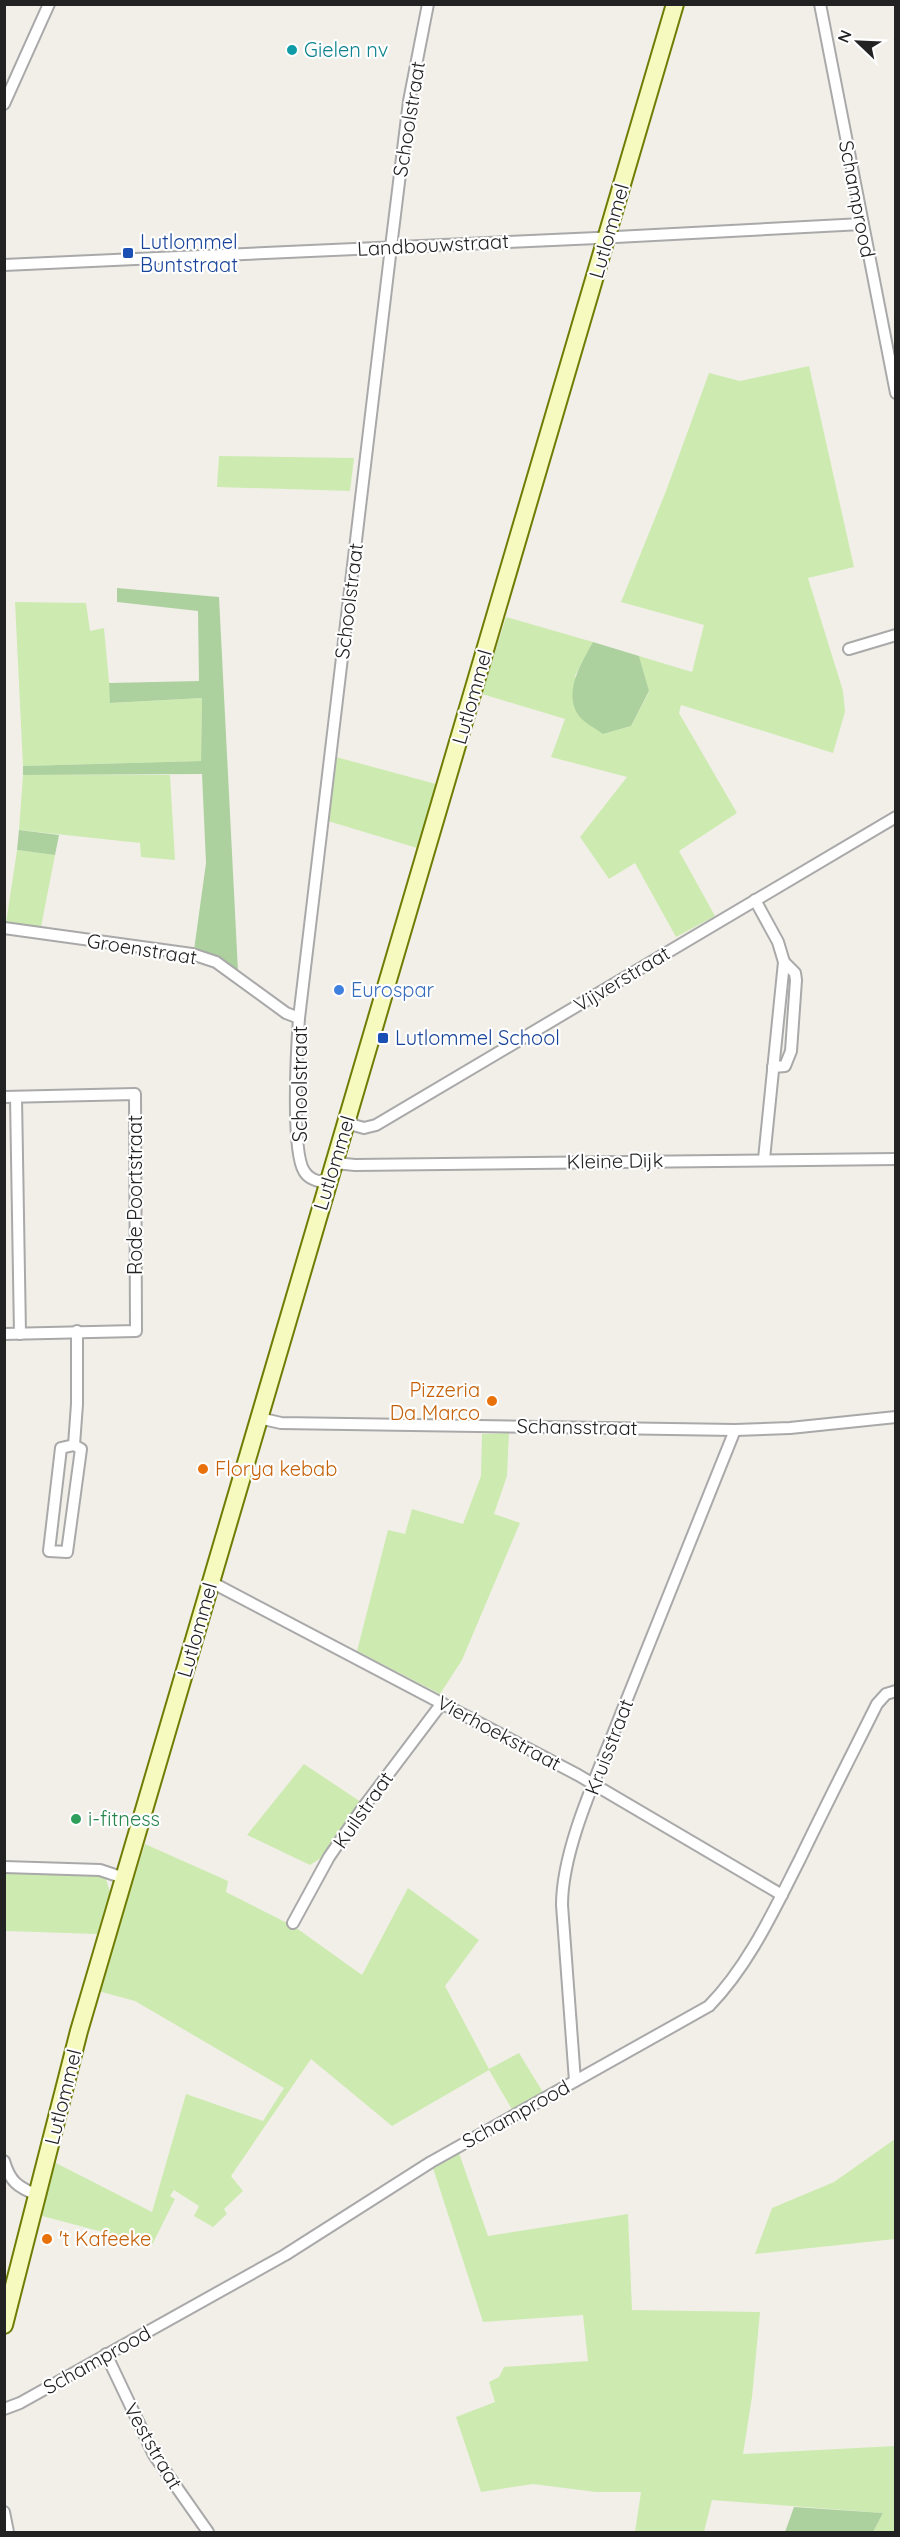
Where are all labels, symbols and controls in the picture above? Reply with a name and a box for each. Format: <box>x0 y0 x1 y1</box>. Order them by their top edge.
north arrow <box>828 12 888 72</box>
text: N <box>833 27 856 45</box>
place label: Gielen nv <box>304 37 388 62</box>
marker: Gielen nv <box>285 43 299 57</box>
street label: Schoolstraat <box>387 59 430 178</box>
street label: Schamprood <box>834 138 881 260</box>
street label: Lutlommel <box>583 180 634 281</box>
street label: Landbouwstraat <box>357 228 510 261</box>
place label: Lutlommel Buntstraat <box>140 229 238 277</box>
marker: Lutlommel Buntstraat <box>121 246 135 260</box>
street label: Schoolstraat <box>329 541 368 660</box>
street label: Lutlommel <box>446 646 497 747</box>
street label: Groenstraat <box>85 927 199 970</box>
street label: Vijverstraat <box>569 940 674 1017</box>
place label: Eurospar <box>351 977 434 1002</box>
marker: Eurospar <box>332 983 346 997</box>
place label: Lutlommel School <box>395 1025 560 1050</box>
street label: Schoolstraat <box>287 1026 312 1142</box>
marker: Lutlommel School <box>376 1031 390 1045</box>
street label: Lutlommel <box>307 1112 360 1213</box>
street label: Rode Poortstraat <box>122 1115 147 1275</box>
street label: Kleine Dijk <box>566 1147 663 1174</box>
place label: Pizzeria Da Marco <box>390 1377 480 1425</box>
marker: Pizzeria Da Marco <box>485 1394 499 1408</box>
street label: Schansstraat <box>516 1413 638 1440</box>
place label: Florya kebab <box>215 1456 337 1481</box>
marker: Florya kebab <box>196 1462 210 1476</box>
street label: Lutlommel <box>171 1579 222 1680</box>
street label: Vierhoekstraat <box>433 1689 566 1776</box>
street label: Kruisstraat <box>579 1695 638 1798</box>
street label: Kuilstraat <box>327 1766 398 1853</box>
place label: i-fitness <box>88 1806 160 1831</box>
marker: i-fitness <box>69 1812 83 1826</box>
street label: Lutlommel <box>39 2046 86 2147</box>
street label: Schamprood <box>458 2074 574 2153</box>
place label: 't Kafeeke <box>59 2226 151 2251</box>
marker: 't Kafeeke <box>40 2232 54 2246</box>
street label: Schamprood <box>39 2320 155 2399</box>
street label: Veststraat <box>119 2398 188 2494</box>

